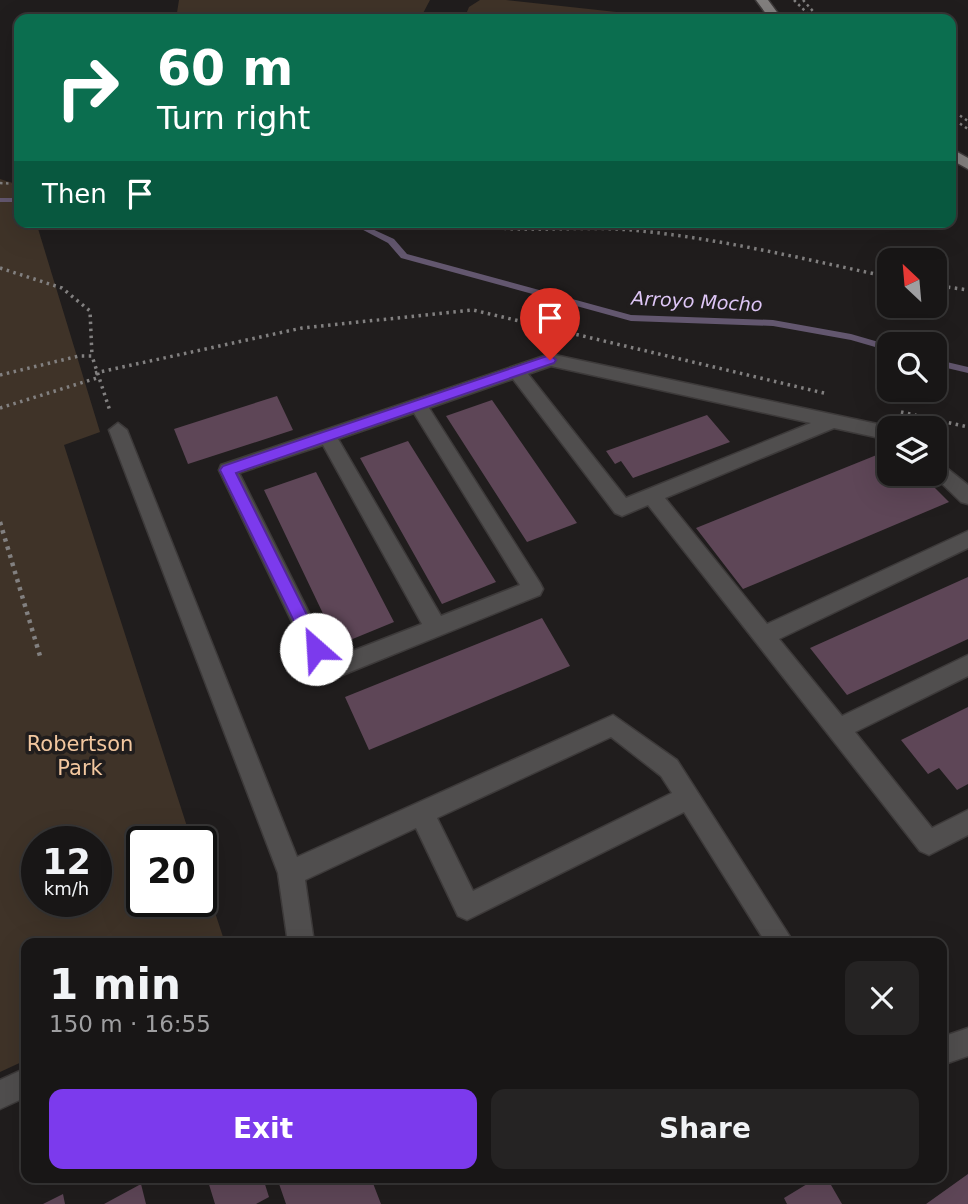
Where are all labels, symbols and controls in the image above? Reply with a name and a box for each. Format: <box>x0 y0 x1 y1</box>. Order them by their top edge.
text: 60 m <box>157 40 293 97</box>
icon: right <box>42 42 133 133</box>
text: Turn right <box>157 99 310 137</box>
icon: arrive <box>121 175 159 213</box>
text: Then <box>42 179 107 209</box>
north arrow <box>877 248 947 318</box>
map controls <box>877 248 947 486</box>
water label: Arroyo Mocho <box>629 286 763 315</box>
pin <box>520 288 580 360</box>
icon: arrive <box>531 299 569 337</box>
button: search <box>877 332 947 402</box>
button: layers <box>877 416 947 486</box>
position arrow <box>279 612 353 686</box>
park label: Robertson Park <box>27 732 133 780</box>
speed limit sign: 20 <box>126 826 217 917</box>
text: 12 <box>42 842 91 882</box>
text: km/h <box>44 878 89 899</box>
text: 1 min <box>49 960 181 1009</box>
button: close <box>845 961 919 1035</box>
text: 150 m · 16:55 <box>49 1011 211 1037</box>
button: Exit <box>49 1089 477 1169</box>
button: Share <box>491 1089 919 1169</box>

